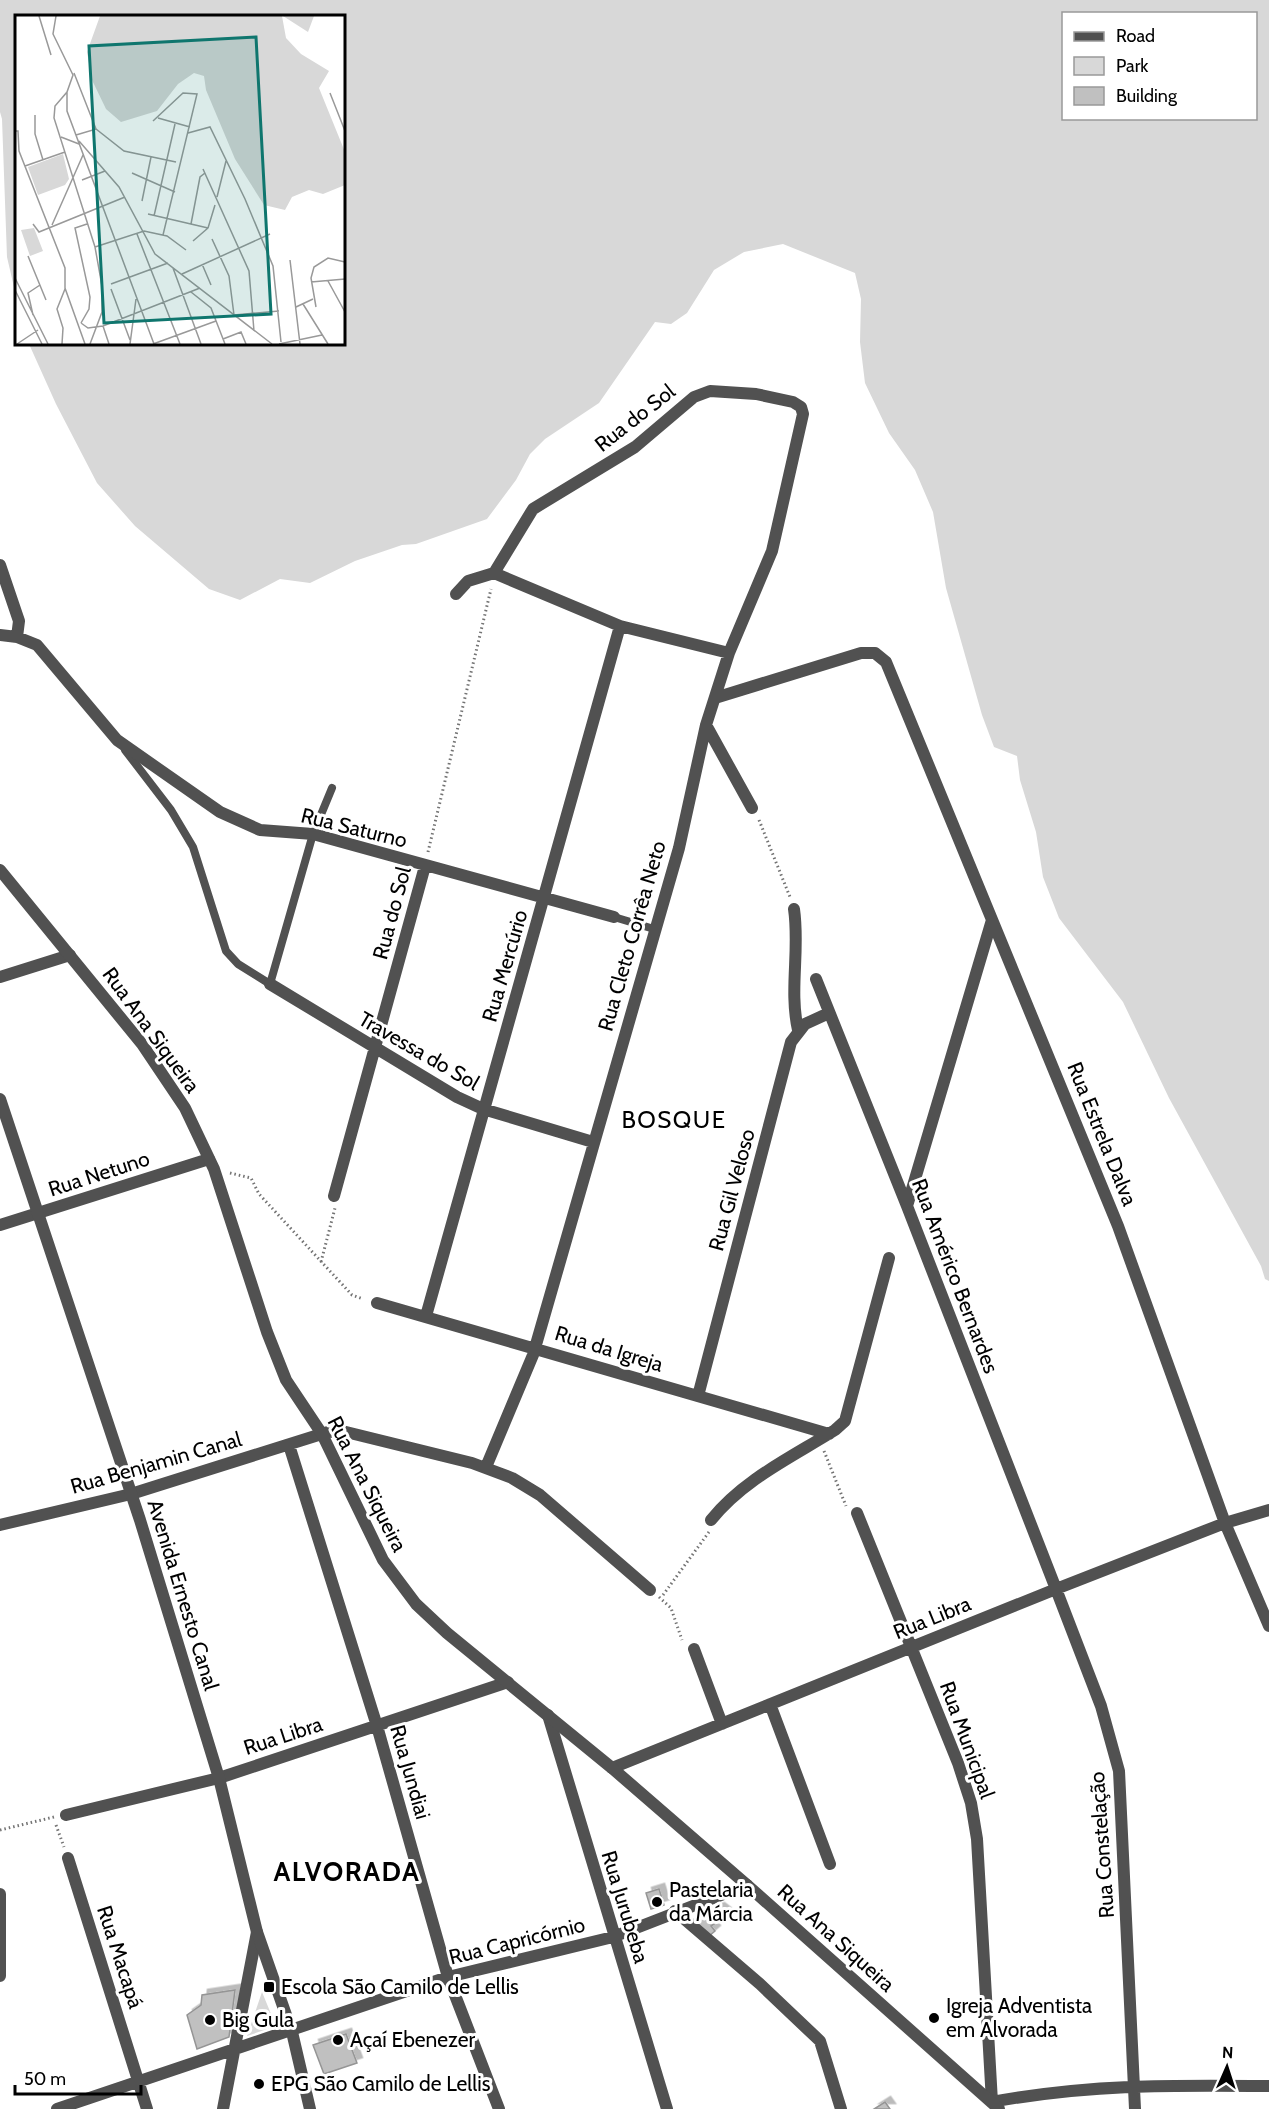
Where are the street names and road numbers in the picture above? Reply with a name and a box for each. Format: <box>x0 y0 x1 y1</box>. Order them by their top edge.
street label: Rua do Sol <box>590 379 680 457</box>
street label: Rua Saturno <box>299 802 410 853</box>
street label: Rua Cleto Corrêa Neto <box>592 838 671 1034</box>
street label: Rua do Sol <box>367 864 416 962</box>
street label: Rua Mercúrio <box>477 907 532 1025</box>
street label: Rua Ana Siqueira <box>98 962 205 1097</box>
street label: Travessa do Sol <box>354 1006 484 1095</box>
street label: Rua Estrela Dalva <box>1062 1058 1143 1209</box>
street label: Rua Gil Veloso <box>703 1126 760 1254</box>
street label: Rua Netuno <box>45 1145 153 1202</box>
street label: Rua Américo Bernardes <box>907 1175 1004 1377</box>
street label: Rua da Igreja <box>552 1320 666 1378</box>
street label: Rua Ana Siqueira <box>323 1412 412 1556</box>
street label: Rua Benjamin Canal <box>67 1426 245 1500</box>
street label: Avenida Ernesto Canal <box>143 1496 224 1693</box>
street label: Rua Libra <box>889 1591 974 1644</box>
street label: Rua Municipal <box>935 1678 1000 1802</box>
street label: Rua Libra <box>240 1711 325 1760</box>
street label: Rua Jundiai <box>385 1722 436 1822</box>
street label: Rua Constelação <box>1084 1771 1119 1919</box>
street label: Rua Jurubeba <box>597 1848 654 1966</box>
street label: Rua Ana Siqueira <box>773 1879 900 1997</box>
street label: Rua Macapá <box>92 1902 149 2011</box>
street label: Rua Capricórnio <box>446 1912 588 1969</box>

